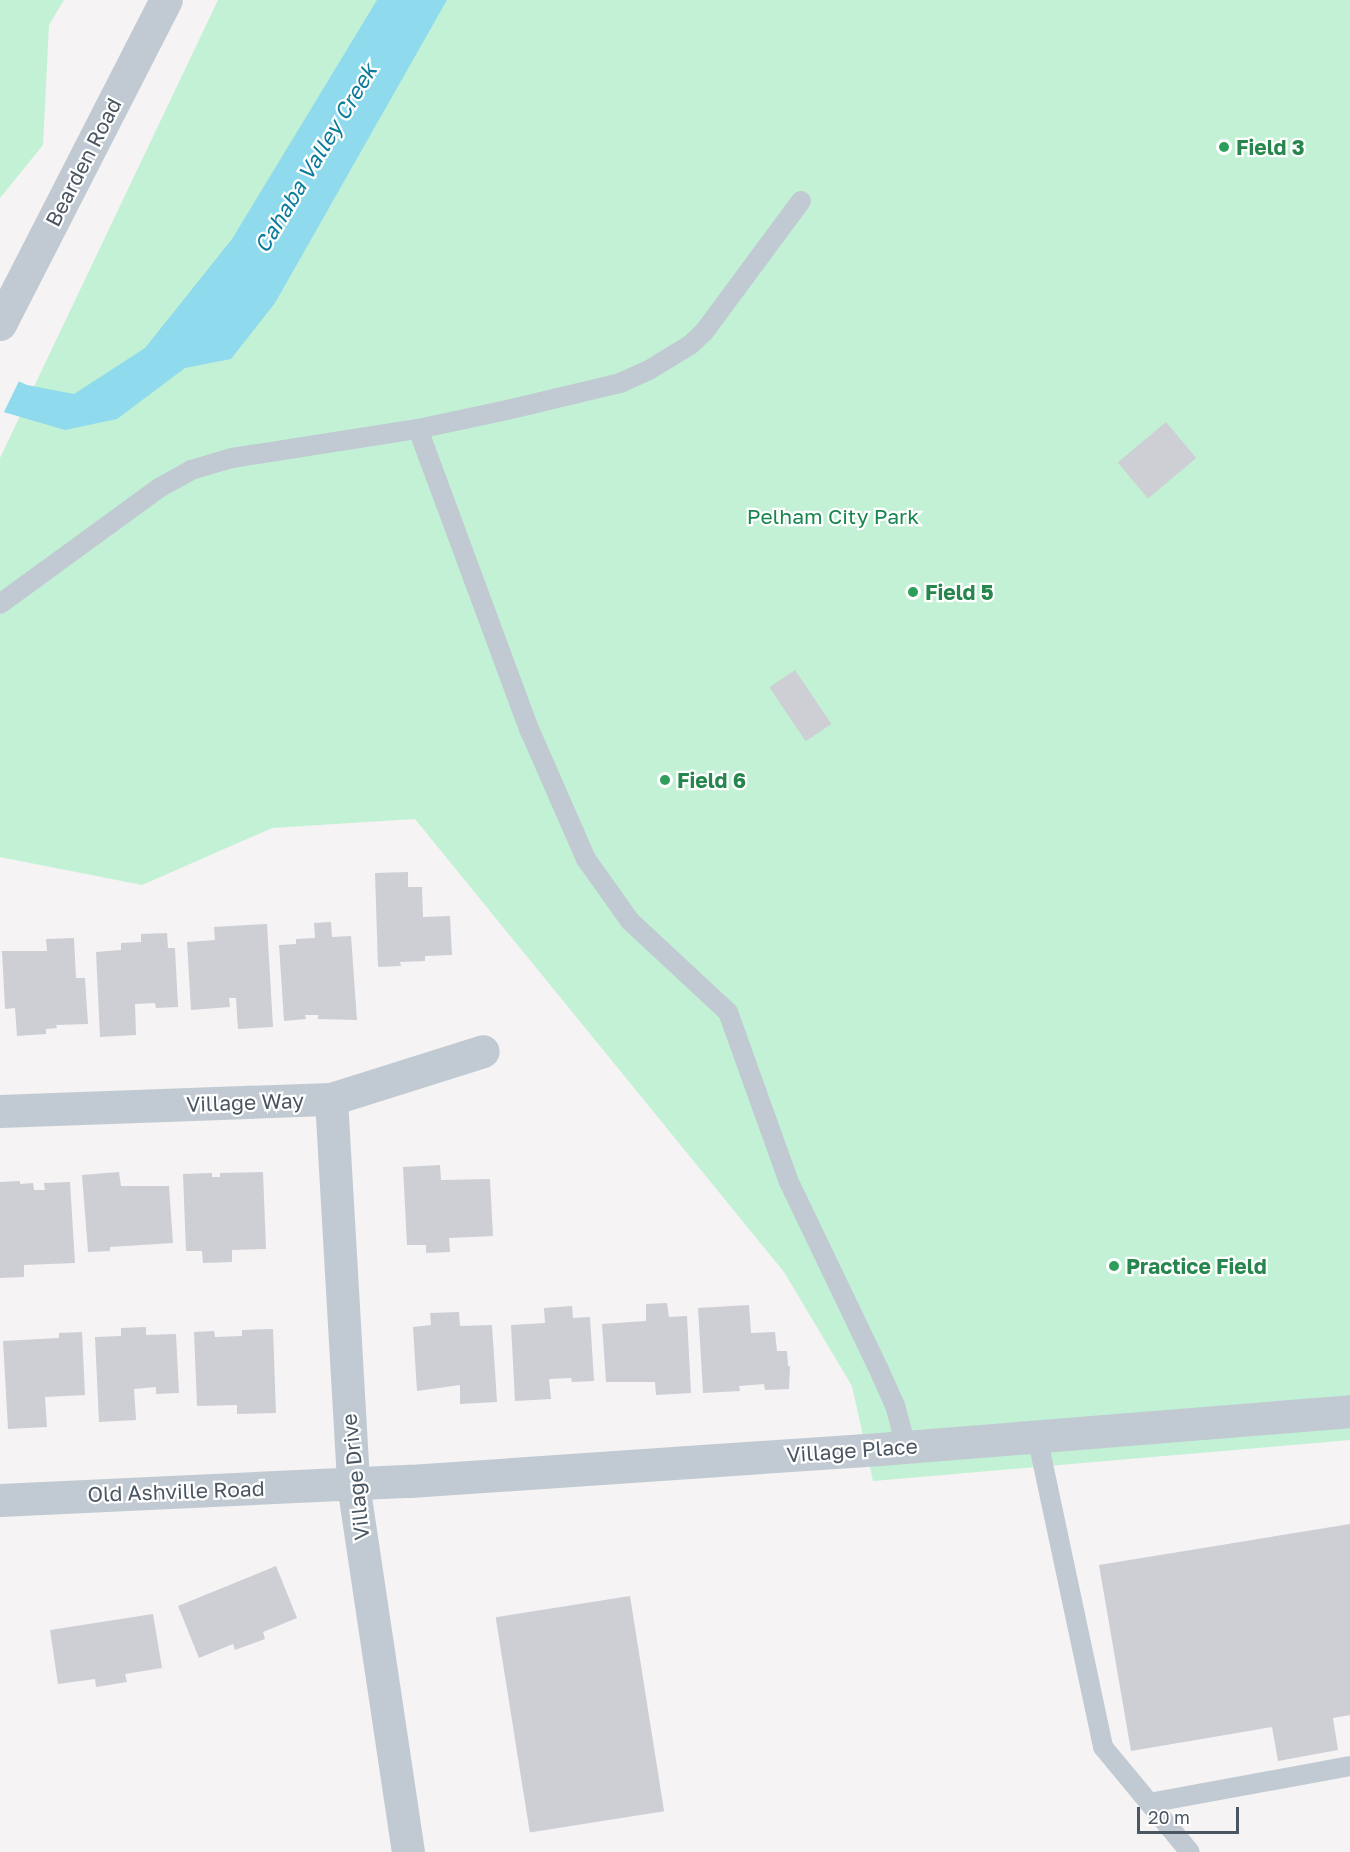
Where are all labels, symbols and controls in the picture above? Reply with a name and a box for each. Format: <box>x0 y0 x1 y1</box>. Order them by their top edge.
water label: Cahaba Valley Creek <box>248 59 382 257</box>
street label: Bearden Road <box>40 94 126 230</box>
place label: Field 3 <box>1236 134 1305 160</box>
marker: Field 3 <box>1217 140 1231 154</box>
park label: Pelham City Park <box>747 503 919 529</box>
place label: Field 5 <box>925 579 994 605</box>
marker: Field 5 <box>906 585 920 599</box>
place label: Field 6 <box>677 767 746 793</box>
marker: Field 6 <box>658 773 672 787</box>
street label: Village Way <box>186 1087 304 1117</box>
place label: Practice Field <box>1126 1253 1267 1279</box>
marker: Practice Field <box>1107 1259 1121 1273</box>
street label: Village Drive <box>336 1412 374 1542</box>
street label: Village Place <box>786 1433 918 1467</box>
street label: Old Ashville Road <box>87 1475 265 1507</box>
scale bar <box>1140 1795 1242 1833</box>
text: 20 m <box>1148 1806 1190 1828</box>

